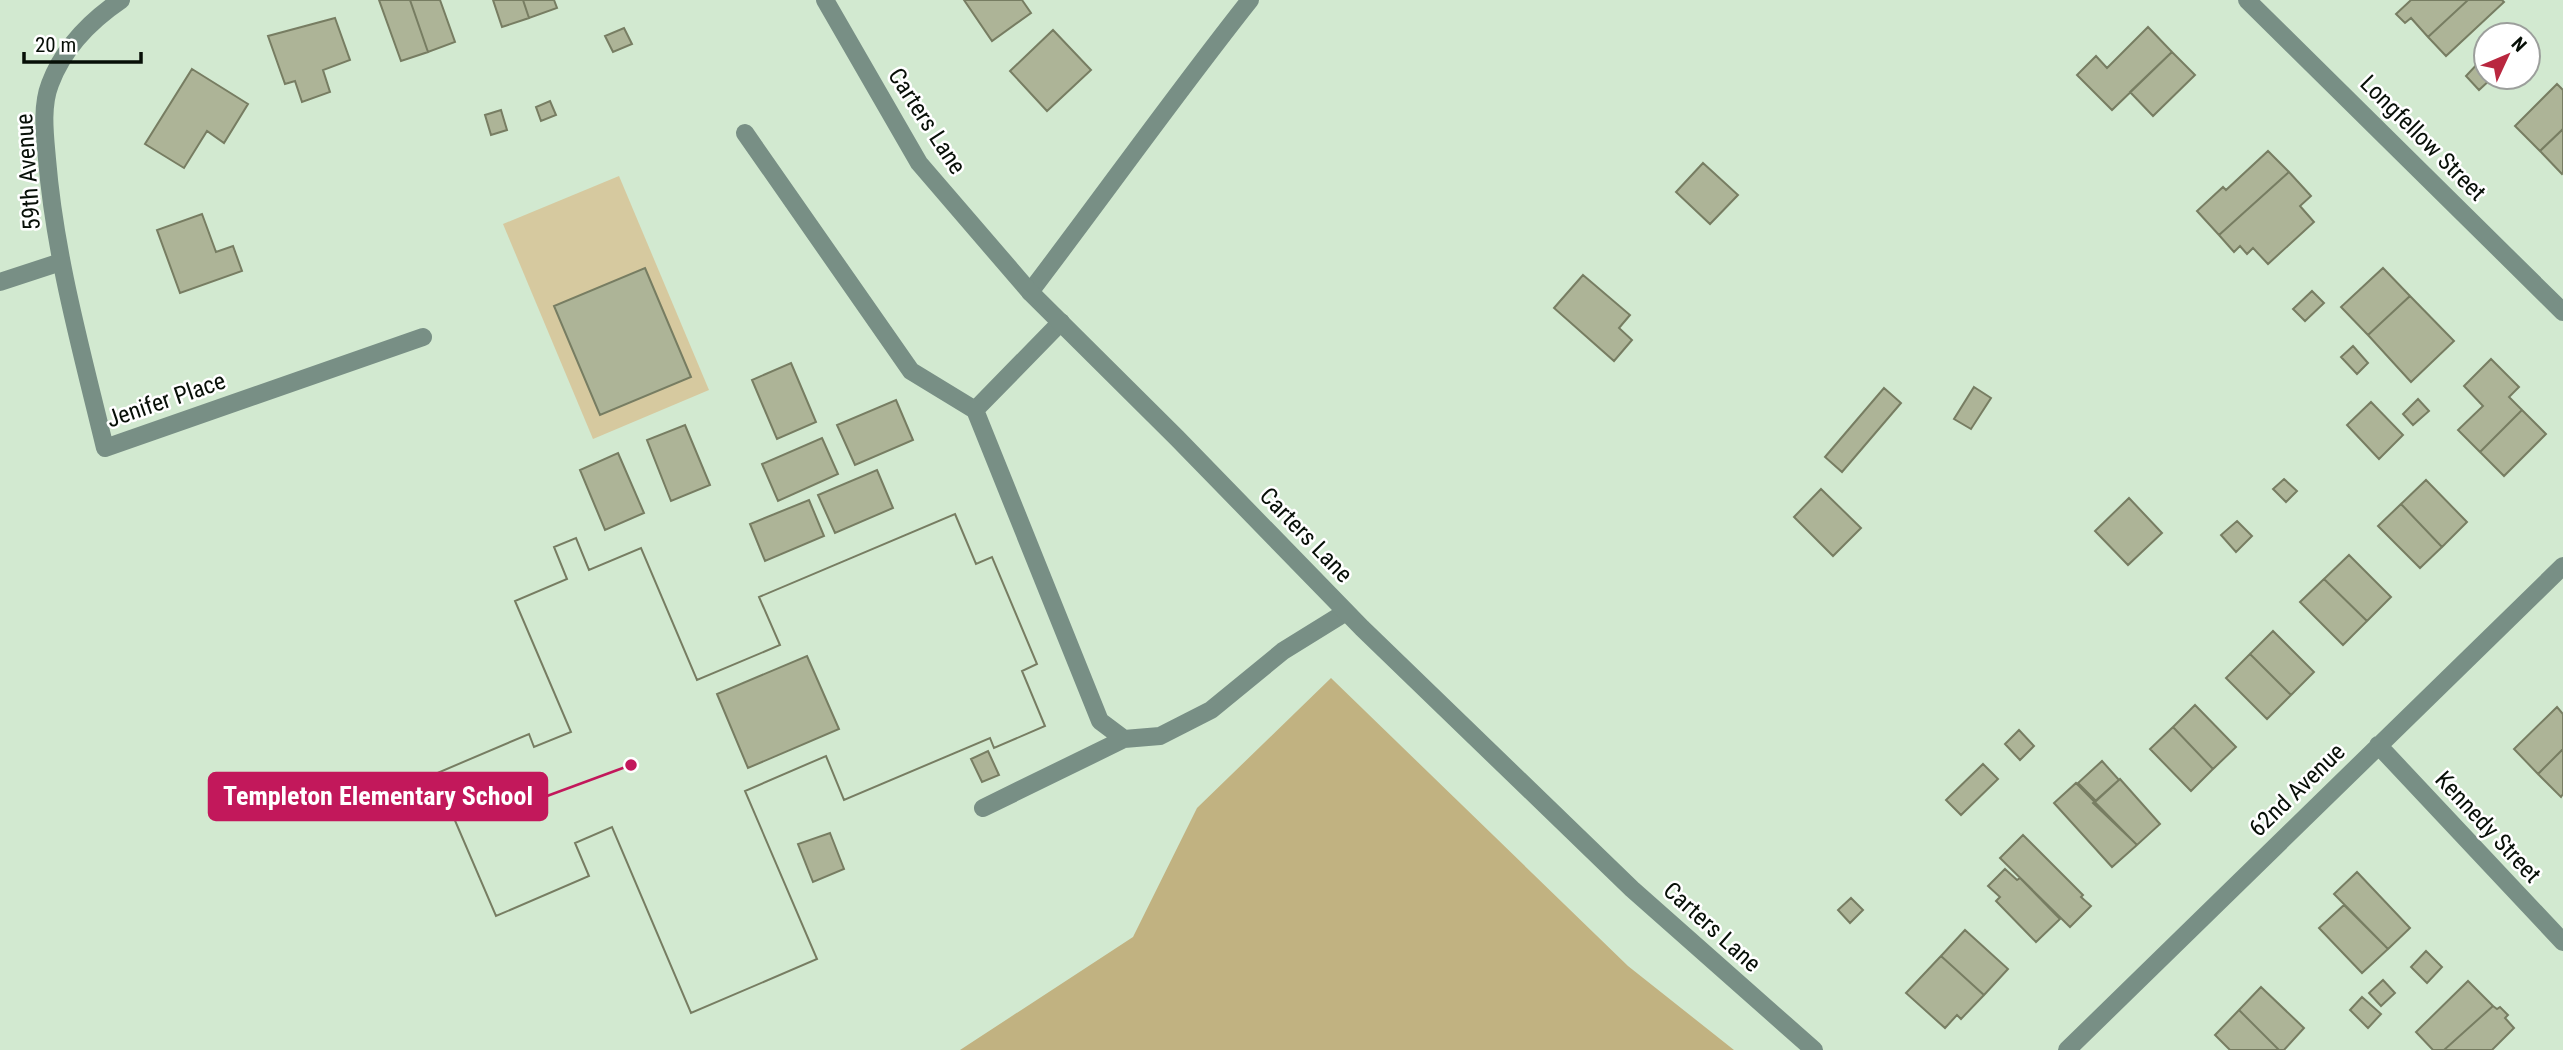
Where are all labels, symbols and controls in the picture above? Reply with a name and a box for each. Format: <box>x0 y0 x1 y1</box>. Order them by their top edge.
scale bar <box>24 21 142 65</box>
north arrow <box>2472 21 2542 91</box>
text: N <box>2507 32 2531 57</box>
text: 20 m <box>35 33 76 57</box>
street label: Carters Lane <box>882 63 972 179</box>
street label: Longfellow Street <box>2354 69 2492 207</box>
street label: 59th Avenue <box>10 113 46 231</box>
street label: Jenifer Place <box>103 367 229 433</box>
street label: Carters Lane <box>1254 482 1358 588</box>
street label: 62nd Avenue <box>2243 738 2351 842</box>
street label: Kennedy Street <box>2429 765 2547 889</box>
callout: Templeton Elementary School <box>209 773 547 820</box>
text: Templeton Elementary School <box>223 781 533 811</box>
street label: Carters Lane <box>1658 876 1766 978</box>

